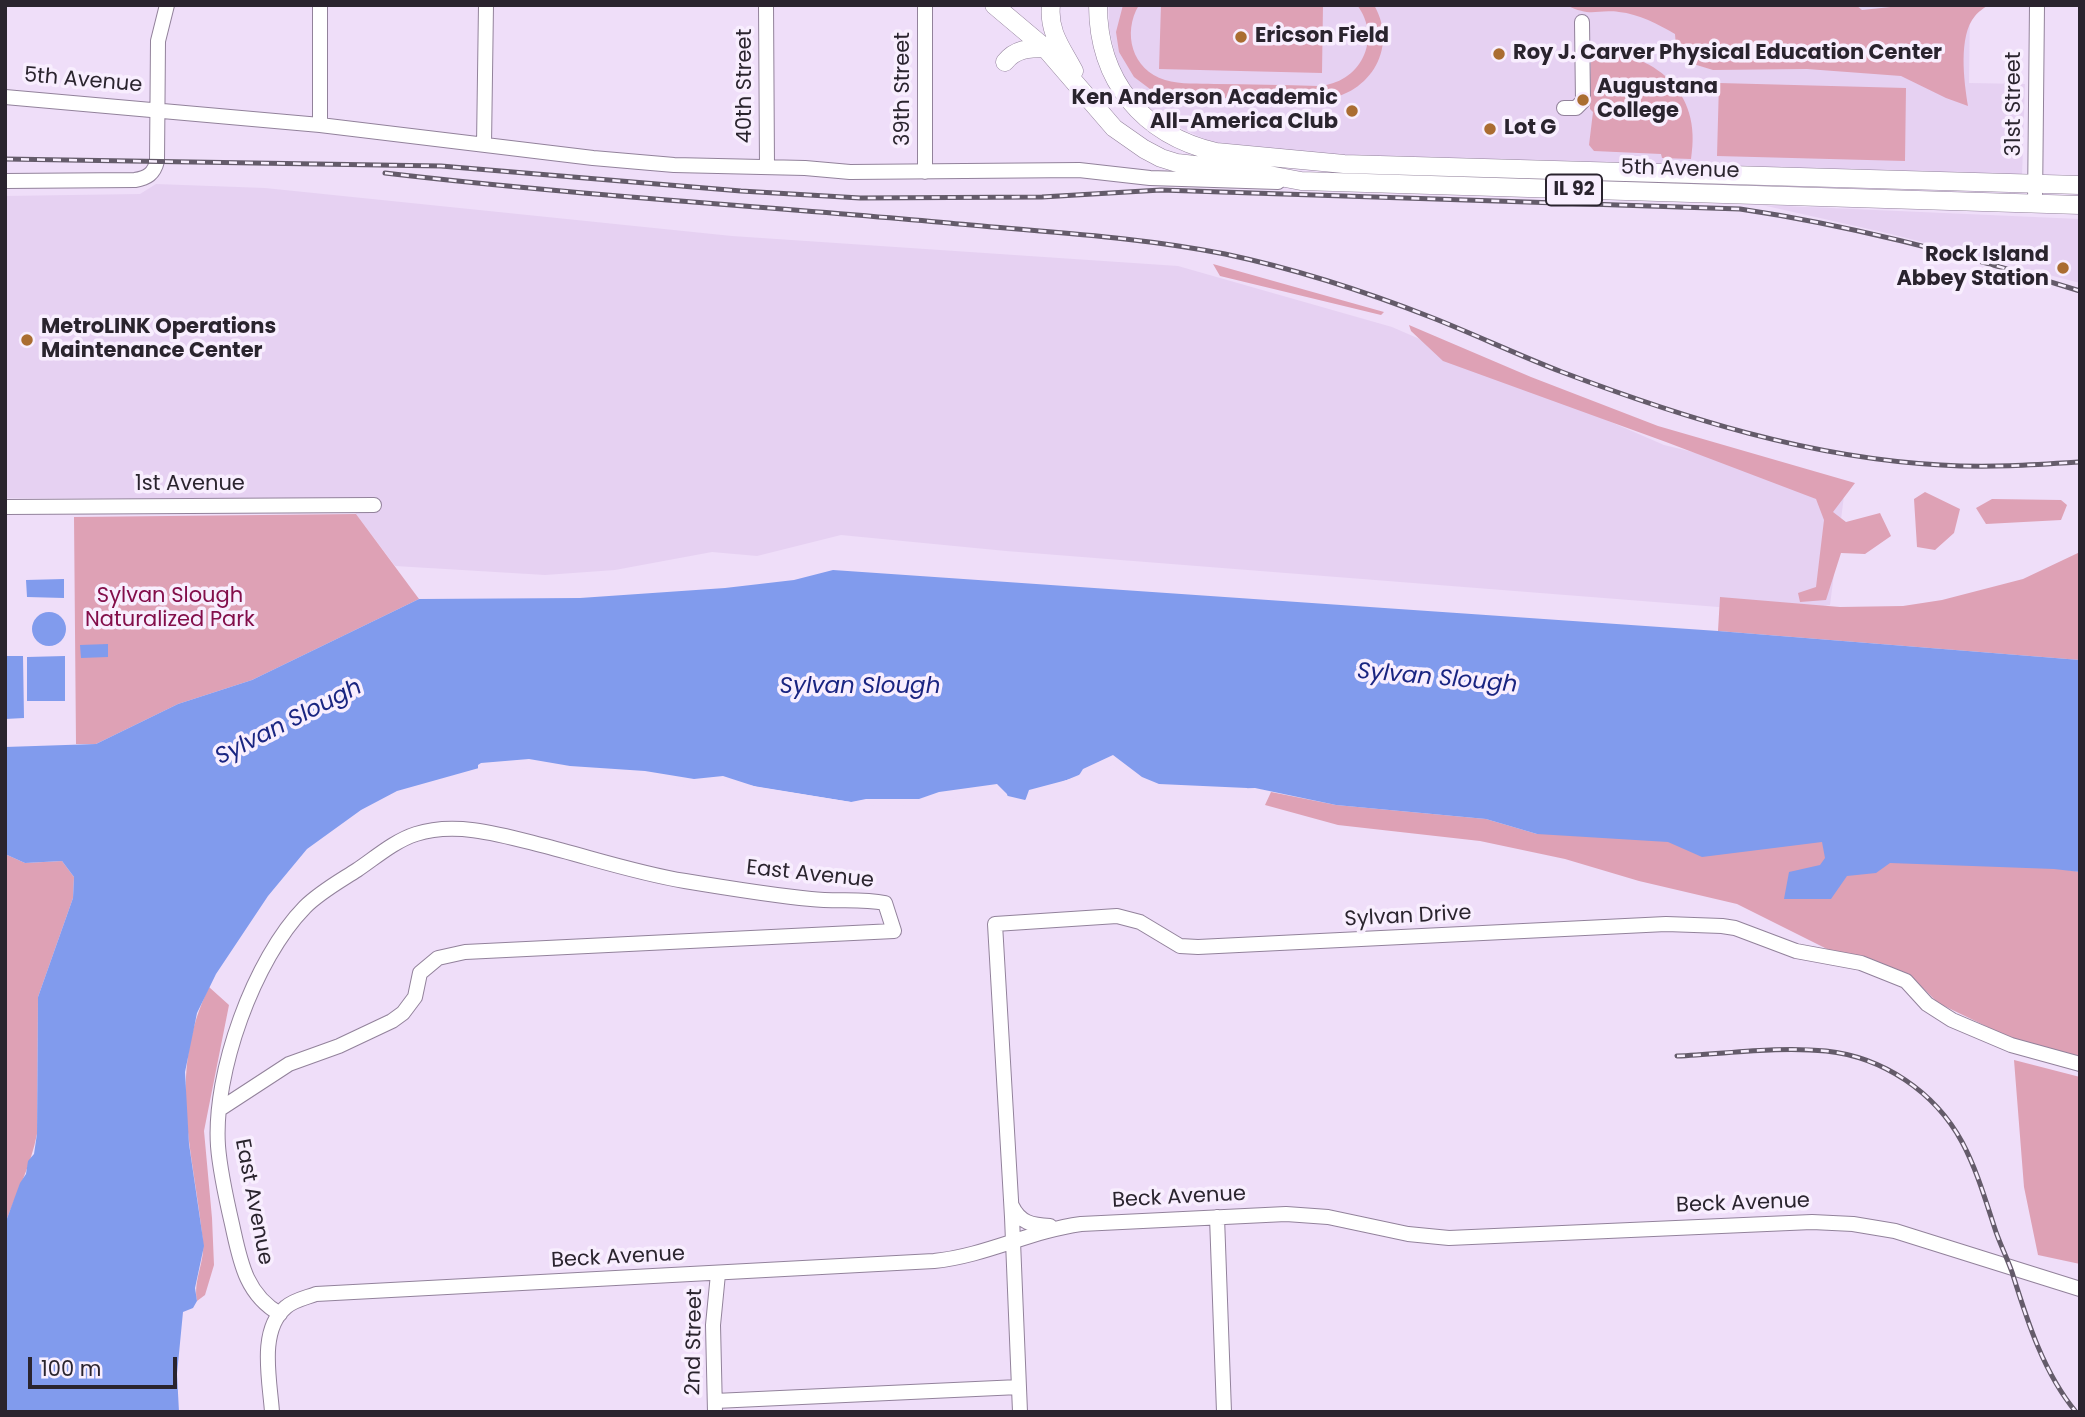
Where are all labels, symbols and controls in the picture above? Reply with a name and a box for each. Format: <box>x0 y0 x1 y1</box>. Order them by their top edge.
place label: Ericson Field <box>1255 24 1389 50</box>
street label: 40th Street <box>733 29 759 143</box>
marker: Ericson Field <box>1233 29 1249 45</box>
street label: 39th Street <box>891 32 917 146</box>
place label: Roy J. Carver Physical Education Center <box>1513 41 1942 67</box>
marker: Roy J. Carver Physical Education Center <box>1491 46 1507 62</box>
street label: 31st Street <box>2002 52 2028 156</box>
street label: 5th Avenue <box>23 63 143 99</box>
place label: Augustana College <box>1597 75 1718 125</box>
place label: Ken Anderson Academic All-America Club <box>1072 86 1338 136</box>
marker: Augustana College <box>1575 92 1591 108</box>
marker: Ken Anderson Academic All-America Club <box>1344 103 1360 119</box>
place label: Lot G <box>1504 116 1556 142</box>
marker: Lot G <box>1482 121 1498 137</box>
street label: 5th Avenue <box>1620 155 1740 185</box>
road number: IL 92 <box>1546 174 1602 206</box>
place label: Rock Island Abbey Station <box>1896 243 2049 293</box>
marker: Rock Island Abbey Station <box>2055 260 2071 276</box>
place label: MetroLINK Operations Maintenance Center <box>41 315 276 365</box>
marker: MetroLINK Operations Maintenance Center <box>19 332 35 348</box>
street label: 1st Avenue <box>135 472 245 498</box>
park label: Sylvan Slough Naturalized Park <box>85 584 255 634</box>
water label: Sylvan Slough <box>1356 658 1518 700</box>
water label: Sylvan Slough <box>780 673 940 701</box>
water label: Sylvan Slough <box>211 674 367 772</box>
street label: East Avenue <box>745 856 875 894</box>
street label: Sylvan Drive <box>1344 901 1472 933</box>
street label: East Avenue <box>228 1137 278 1267</box>
street label: Beck Avenue <box>1111 1182 1247 1214</box>
street label: Beck Avenue <box>1676 1189 1810 1219</box>
street label: Beck Avenue <box>550 1242 686 1274</box>
street label: 2nd Street <box>681 1288 709 1396</box>
scale bar <box>32 1344 180 1388</box>
text: 100 m <box>41 1354 101 1383</box>

